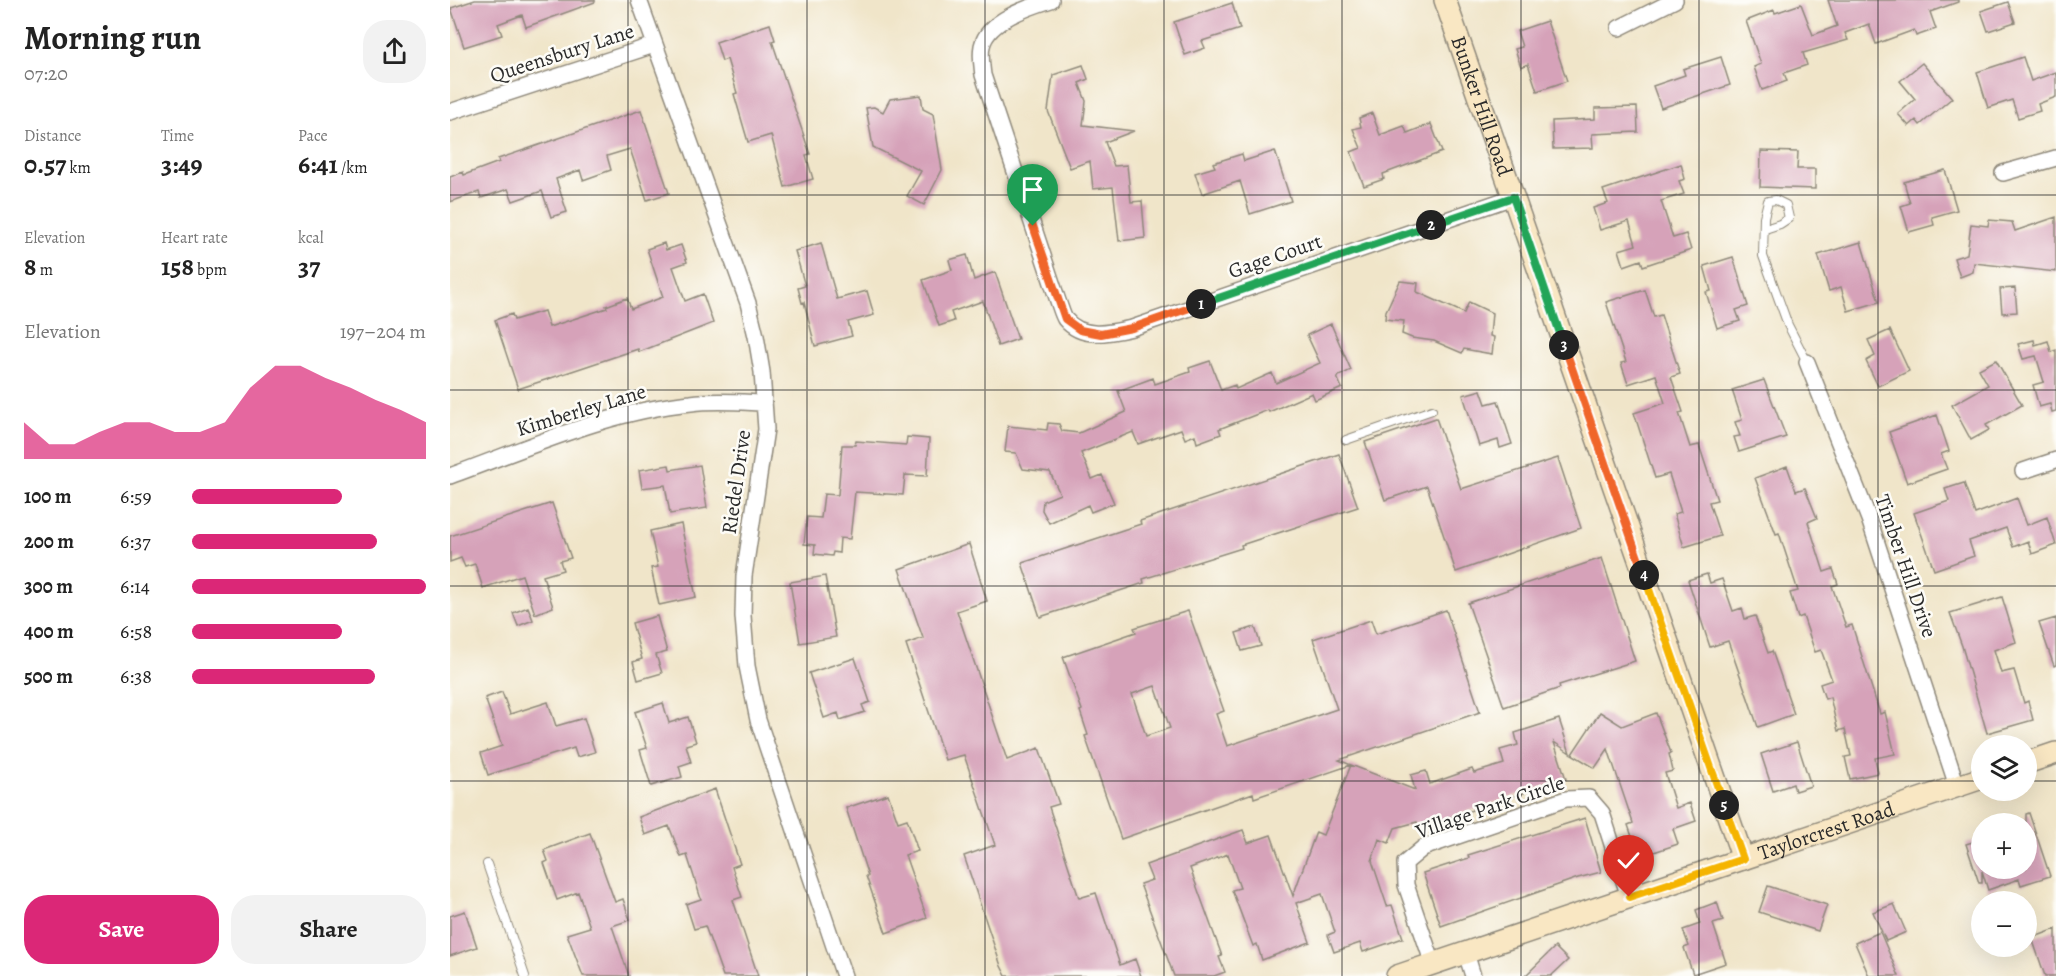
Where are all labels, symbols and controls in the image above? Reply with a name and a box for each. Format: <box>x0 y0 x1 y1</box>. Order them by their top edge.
text: Morning run <box>24 15 201 60</box>
street label: Queensbury Lane <box>486 17 638 89</box>
button: share <box>363 20 426 83</box>
street label: Bunker Hill Road <box>1444 32 1519 180</box>
text: 07:20 <box>24 60 68 87</box>
text: Distance <box>24 125 81 147</box>
text: Time <box>161 125 194 147</box>
text: Pace <box>298 125 328 147</box>
text: 0.57 <box>24 147 66 182</box>
text: 3:49 <box>161 147 203 182</box>
text: 6:41 <box>298 147 338 182</box>
text: km <box>66 157 91 179</box>
text: /km <box>338 157 368 179</box>
pin <box>1007 164 1058 226</box>
icon: arrive <box>1016 173 1049 206</box>
pin: 2 <box>1416 210 1446 240</box>
text: 2 <box>1427 214 1435 236</box>
text: Elevation <box>24 227 85 249</box>
text: Heart rate <box>161 227 228 249</box>
text: kcal <box>298 227 324 249</box>
street label: Gage Court <box>1224 227 1326 285</box>
text: 8 <box>24 249 36 284</box>
text: 158 <box>161 249 194 284</box>
text: 37 <box>298 249 320 284</box>
text: m <box>36 259 53 281</box>
text: bpm <box>194 259 227 281</box>
pin: 1 <box>1186 289 1216 319</box>
text: 1 <box>1198 293 1204 315</box>
text: Elevation <box>24 318 101 345</box>
text: 197–204 m <box>340 318 426 345</box>
pin: 3 <box>1549 330 1579 360</box>
text: 3 <box>1561 334 1567 356</box>
street label: Kimberley Lane <box>513 377 649 443</box>
street label: Riedel Drive <box>715 428 757 536</box>
text: 100 m <box>24 483 72 510</box>
text: 6:59 <box>120 483 152 510</box>
street label: Timber Hill Drive <box>1868 491 1944 641</box>
text: 200 m <box>24 528 74 555</box>
text: 6:37 <box>120 528 151 555</box>
pin: 4 <box>1629 560 1659 590</box>
text: 4 <box>1640 564 1648 586</box>
text: 300 m <box>24 573 73 600</box>
text: 6:14 <box>120 573 150 600</box>
text: 400 m <box>24 618 74 645</box>
text: 6:58 <box>120 618 152 645</box>
text: 500 m <box>24 663 73 690</box>
text: 6:38 <box>120 663 152 690</box>
map controls <box>1971 735 2037 957</box>
button: layers <box>1971 735 2037 801</box>
street label: Village Park Circle <box>1411 768 1568 846</box>
pin: 5 <box>1709 790 1739 820</box>
text: 5 <box>1721 794 1727 816</box>
street label: Taylorcrest Road <box>1754 794 1899 867</box>
button: + <box>1971 813 2037 879</box>
pin <box>1603 835 1654 897</box>
icon: check <box>1612 844 1645 877</box>
button: − <box>1971 891 2037 957</box>
button: Save <box>24 895 219 964</box>
button: Share <box>231 895 426 964</box>

